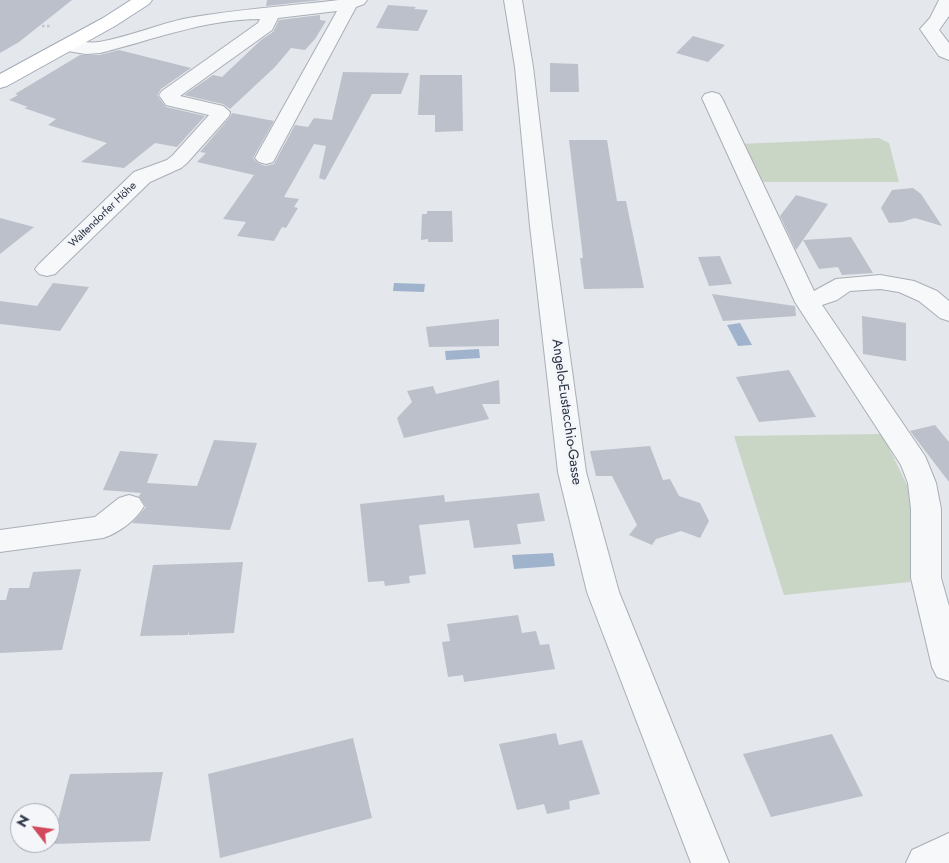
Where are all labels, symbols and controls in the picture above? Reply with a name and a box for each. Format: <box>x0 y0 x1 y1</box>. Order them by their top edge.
street label: Waltendorfer Höhe <box>66 179 140 251</box>
street label: Angelo-Eustacchio-Gasse <box>547 338 585 486</box>
north arrow <box>10 803 60 853</box>
text: N <box>11 811 34 831</box>

